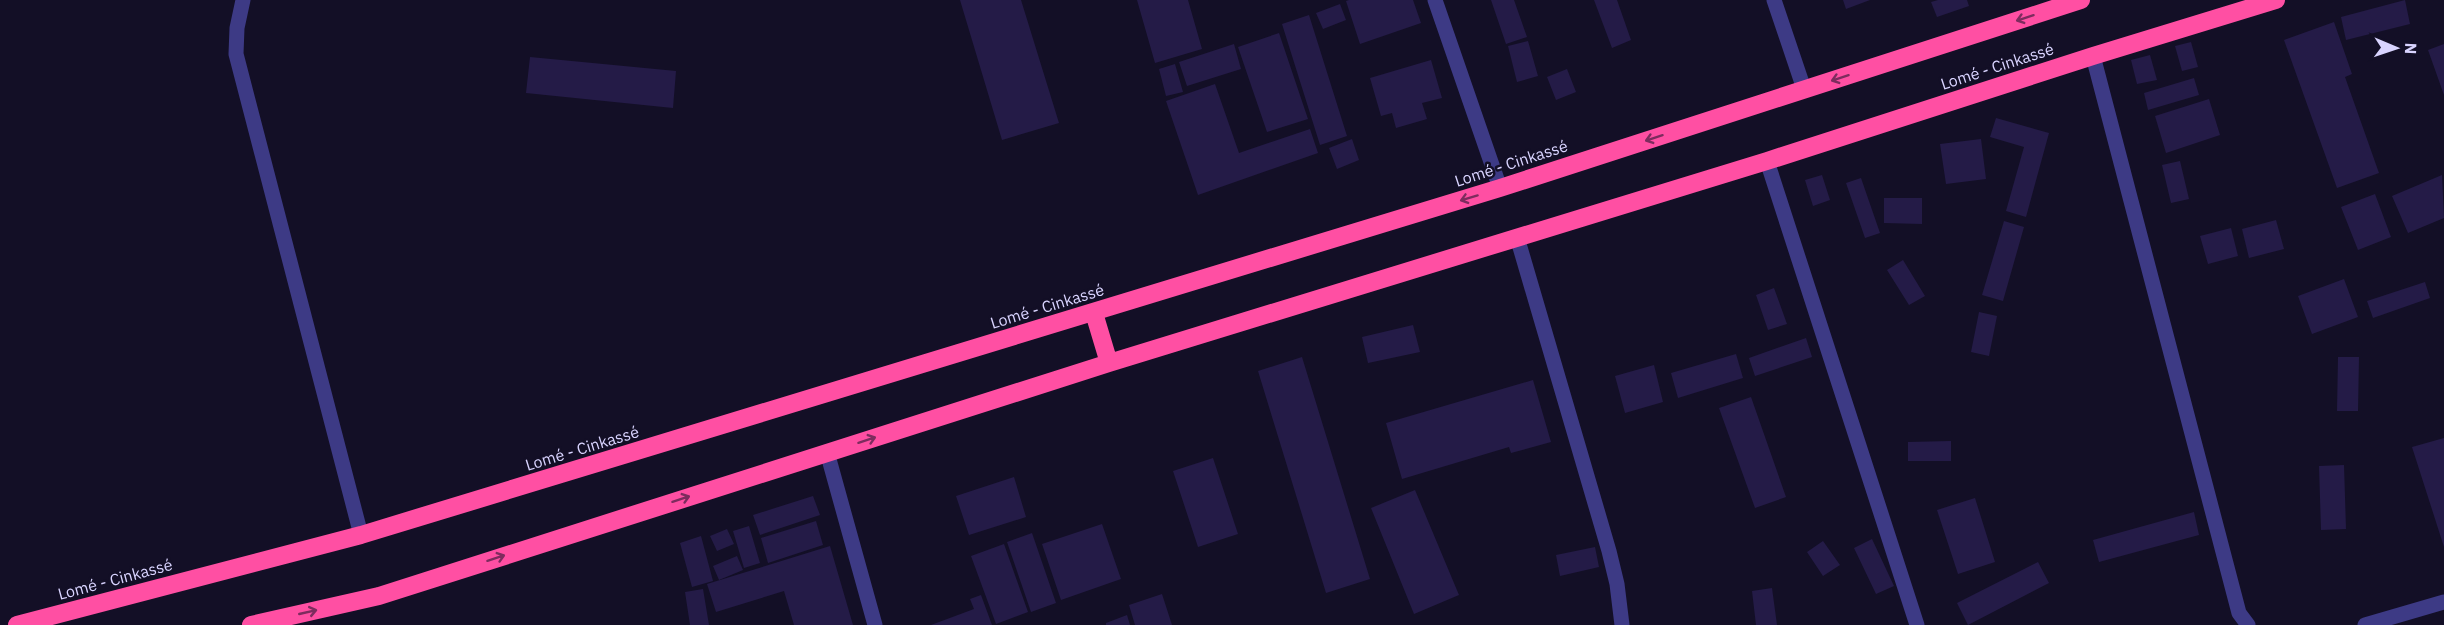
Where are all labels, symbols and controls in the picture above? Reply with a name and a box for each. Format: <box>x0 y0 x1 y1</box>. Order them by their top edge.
one-way arrow <box>2016 13 2035 24</box>
north arrow <box>2366 18 2426 78</box>
street label: Lomé - Cinkassé <box>1938 38 2056 94</box>
text: N <box>2401 42 2421 55</box>
one-way arrow <box>1831 73 1850 84</box>
one-way arrow <box>1645 133 1664 144</box>
street label: Lomé - Cinkassé <box>1452 135 1570 191</box>
one-way arrow <box>1460 193 1479 204</box>
street label: Lomé - Cinkassé <box>988 279 1106 333</box>
street label: Lomé - Cinkassé <box>523 421 641 475</box>
one-way arrow <box>857 433 876 444</box>
one-way arrow <box>671 493 690 504</box>
one-way arrow <box>486 552 505 563</box>
street label: Lomé - Cinkassé <box>56 554 175 604</box>
one-way arrow <box>298 606 317 617</box>

